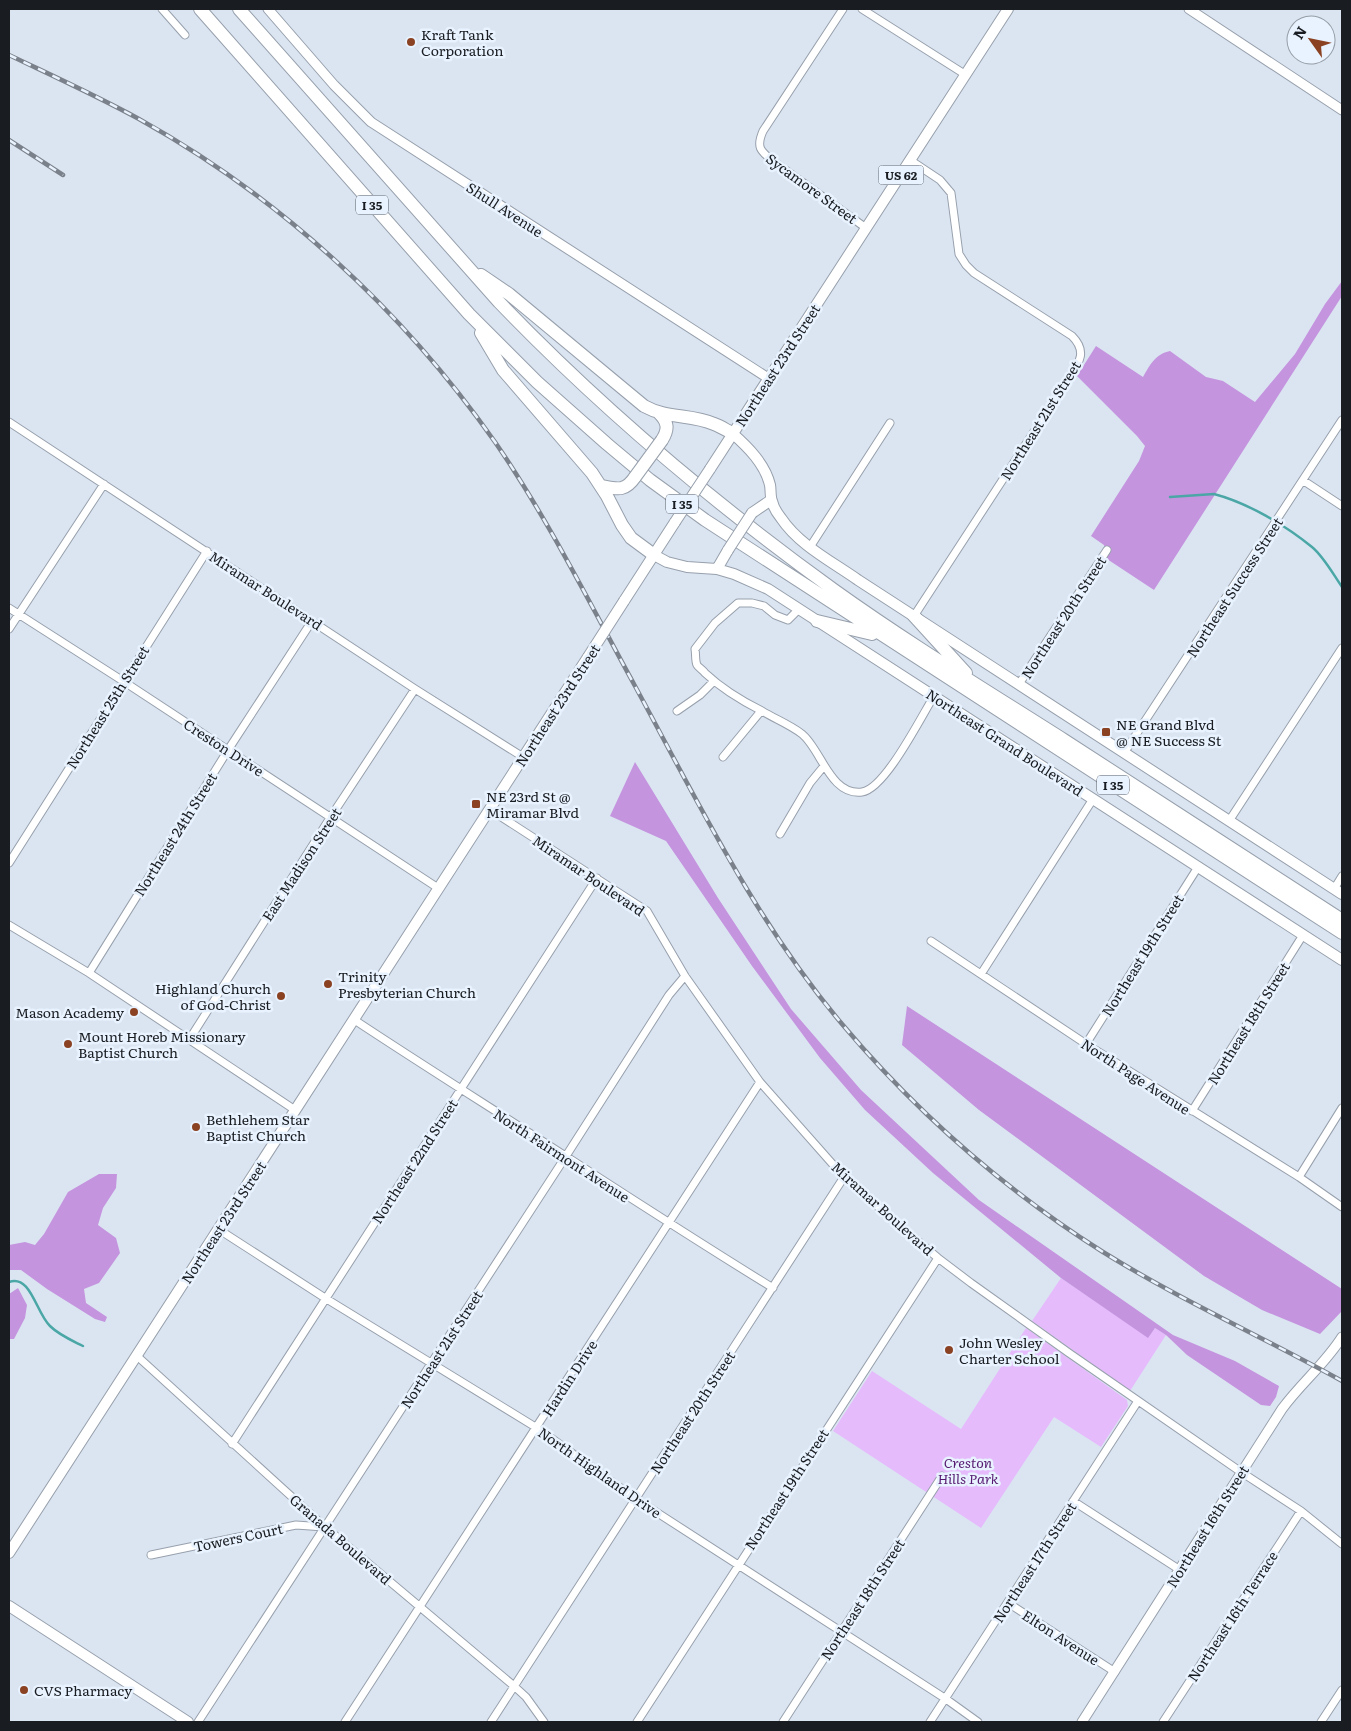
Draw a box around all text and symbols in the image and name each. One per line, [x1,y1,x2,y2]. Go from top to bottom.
north arrow [1286,15,1336,65]
text: N [1288,22,1311,43]
place label: Kraft Tank Corporation [421,24,504,60]
marker: Kraft Tank Corporation [405,36,417,48]
street label: Sycamore Street [762,148,862,228]
road number: US 62 [878,166,924,184]
street label: Shull Avenue [463,177,547,241]
road number: I 35 [356,196,388,214]
street label: Northeast 23rd Street [730,300,824,430]
street label: Northeast 21st Street [995,356,1085,484]
road number: I 35 [666,494,698,514]
street label: Northeast Success Street [1181,513,1287,661]
street label: Miramar Boulevard [205,546,327,634]
street label: Northeast 20th Street [1016,551,1110,682]
street label: Northeast 23rd Street [510,640,604,770]
street label: Northeast 25th Street [61,641,153,772]
street label: Northeast Grand Boulevard [923,684,1088,801]
street label: Creston Drive [180,714,268,780]
place label: NE Grand Blvd @ NE Success St [1116,714,1222,750]
marker: NE Grand Blvd @ NE Success St [1100,726,1112,738]
street label: Northeast 24th Street [129,768,221,900]
road number: I 35 [1097,776,1129,794]
place label: NE 23rd St @ Miramar Blvd [486,786,579,822]
marker: NE 23rd St @ Miramar Blvd [470,798,482,810]
street label: East Madison Street [257,803,346,925]
street label: Miramar Boulevard [529,830,649,920]
street label: Northeast 19th Street [1096,890,1188,1020]
street label: Northeast 18th Street [1202,958,1294,1088]
place label: Trinity Presbyterian Church [338,966,476,1002]
place label: Highland Church of God-Christ [155,978,271,1014]
marker: Trinity Presbyterian Church [322,978,334,990]
marker: Highland Church of God-Christ [275,990,287,1002]
place label: Mason Academy [15,1002,125,1022]
marker: Mason Academy [128,1006,140,1018]
place label: Mount Horeb Missionary Baptist Church [78,1026,247,1062]
street label: North Page Avenue [1078,1033,1194,1119]
marker: Mount Horeb Missionary Baptist Church [62,1038,74,1050]
street label: Northeast 22nd Street [366,1095,462,1227]
street label: North Fairmont Avenue [490,1104,634,1206]
place label: Bethlehem Star Baptist Church [206,1109,310,1145]
marker: Bethlehem Star Baptist Church [190,1121,202,1133]
street label: Northeast 23rd Street [176,1157,270,1287]
street label: Miramar Boulevard [827,1157,939,1260]
street label: Northeast 21st Street [395,1286,487,1412]
place label: John Wesley Charter School [959,1332,1060,1368]
street label: Hardin Drive [537,1336,601,1420]
marker: John Wesley Charter School [943,1344,955,1356]
street label: Northeast 20th Street [645,1346,739,1477]
street label: North Highland Drive [534,1422,666,1522]
street label: Northeast 19th Street [739,1424,833,1553]
park label: Creston Hills Park [937,1452,999,1488]
street label: Northeast 16th Street [1161,1461,1253,1591]
street label: Granada Boulevard [286,1489,396,1589]
street label: Northeast 17th Street [987,1498,1081,1626]
street label: Towers Court [191,1518,285,1556]
street label: Northeast 18th Street [815,1534,909,1664]
street label: Northeast 16th Terrace [1182,1547,1282,1685]
street label: Elton Avenue [1019,1605,1103,1669]
place label: CVS Pharmacy [34,1680,133,1700]
marker: CVS Pharmacy [18,1684,30,1696]

